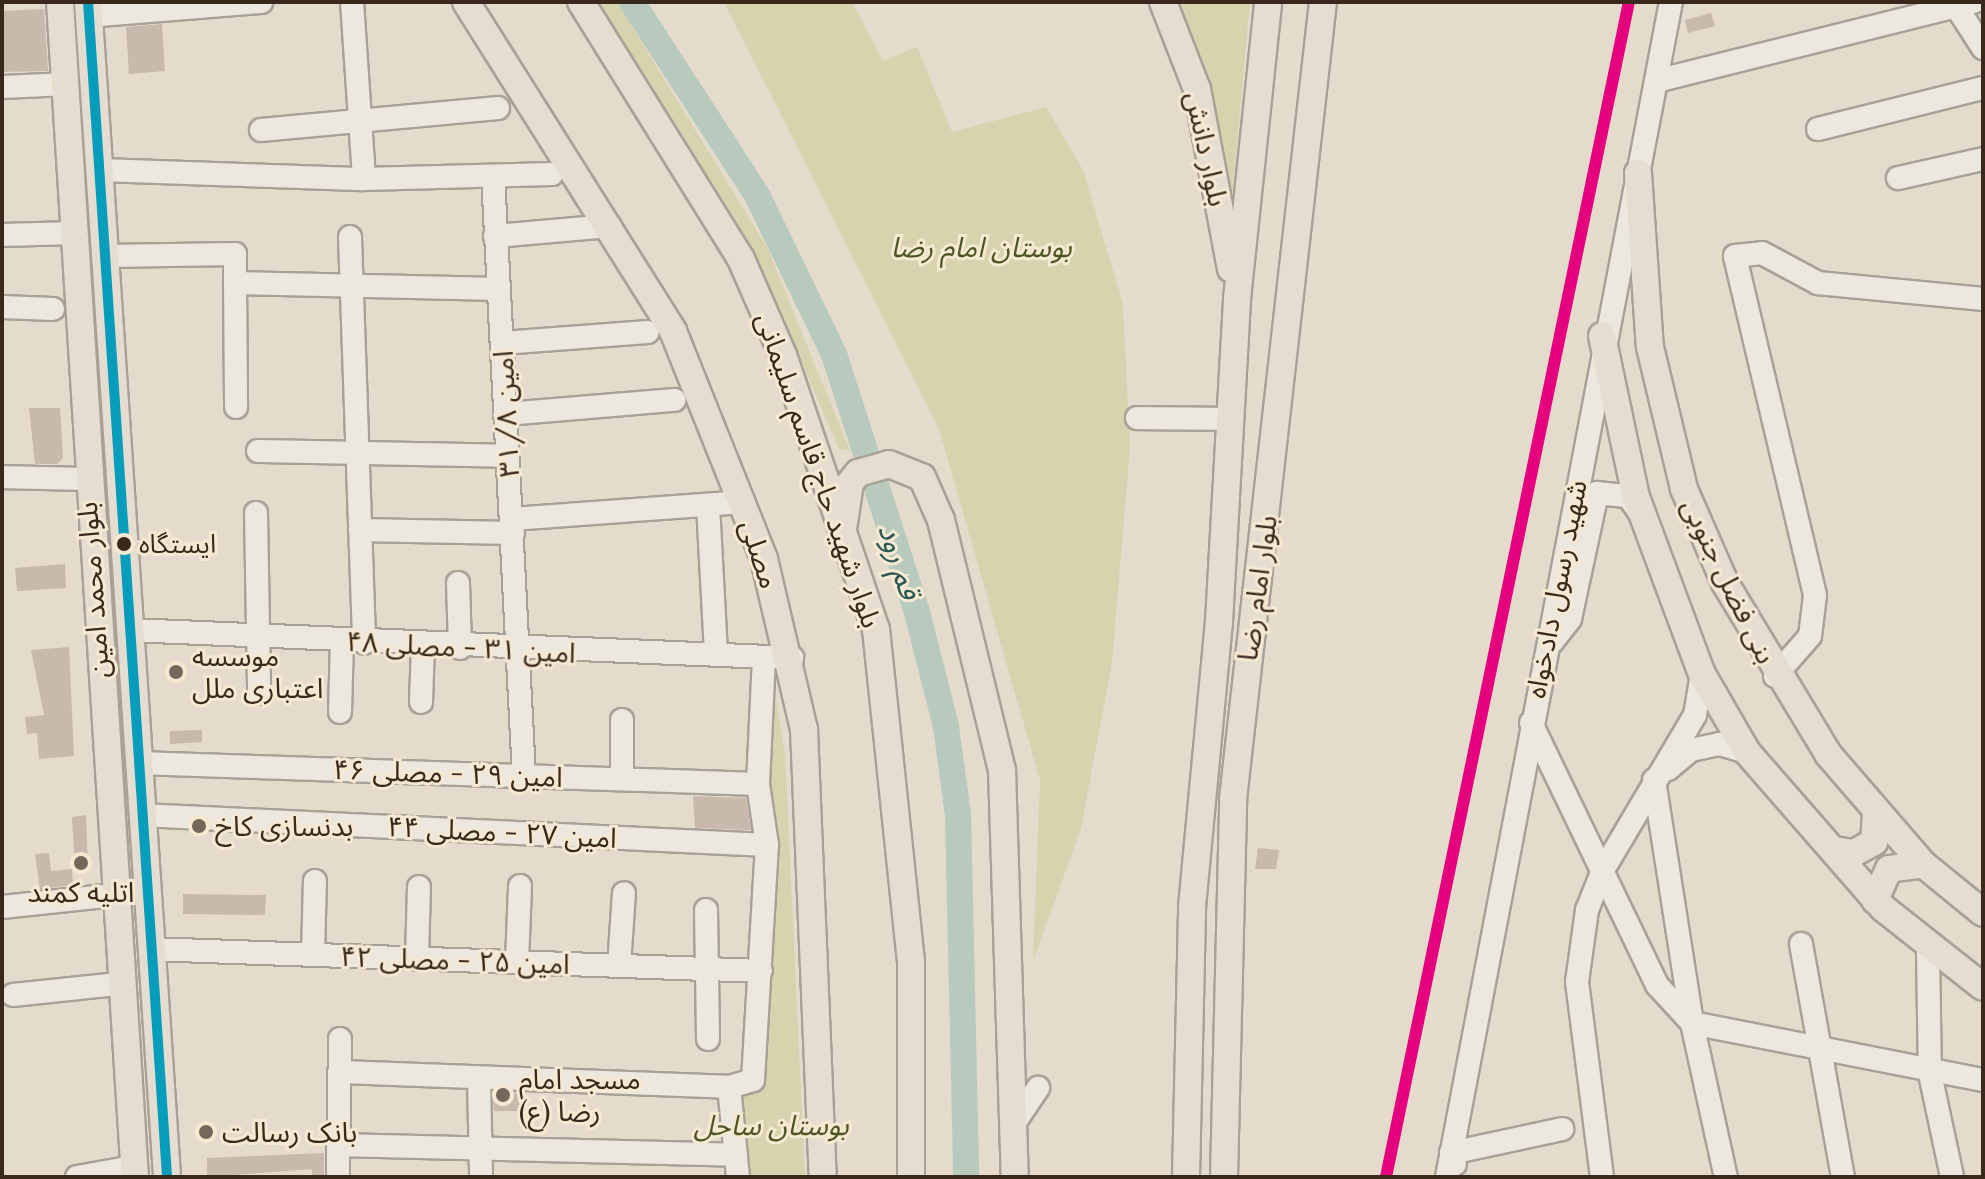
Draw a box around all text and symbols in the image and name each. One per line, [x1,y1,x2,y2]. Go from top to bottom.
street label: بلوار دانش [1178,89,1236,209]
park label: بوستان امام رضا [890,230,1072,264]
street label: بلوار شهید حاج قاسم سلیمانی [749,308,889,632]
street label: امین ۳۱/۸ [486,350,526,478]
street label: شهید رسول دادخواه [1518,477,1594,701]
street label: بنی فضل جنوبی [1675,493,1783,669]
street label: بلوار محمد امین [70,501,116,679]
street label: بلوار امام رضا [1230,513,1284,663]
street label: مصلی [733,515,787,593]
water label: قم رود [871,519,929,603]
place label: ایستگاه [139,528,216,560]
marker: ایستگاه [116,536,132,552]
street label: امین ۳۱ - مصلی ۴۸ [345,624,577,670]
place label: موسسه اعتباری ملل [192,639,323,705]
marker: موسسه اعتباری ملل [167,663,185,681]
street label: امین ۲۹ - مصلی ۴۶ [333,752,563,794]
place label: بدنسازی کاخ [215,809,353,843]
street label: امین ۲۷ - مصلی ۴۴ [386,809,618,855]
marker: بدنسازی کاخ [190,817,208,835]
marker: اتلیه کمند [72,854,90,872]
place label: اتلیه کمند [27,875,135,909]
street label: امین ۲۵ - مصلی ۴۲ [340,939,570,981]
place label: مسجد امام رضا (ع) [519,1062,641,1128]
marker: مسجد امام رضا (ع) [494,1086,512,1104]
park label: بوستان ساحل [694,1108,848,1142]
place label: بانک رسالت [222,1115,357,1149]
marker: بانک رسالت [197,1123,215,1141]

